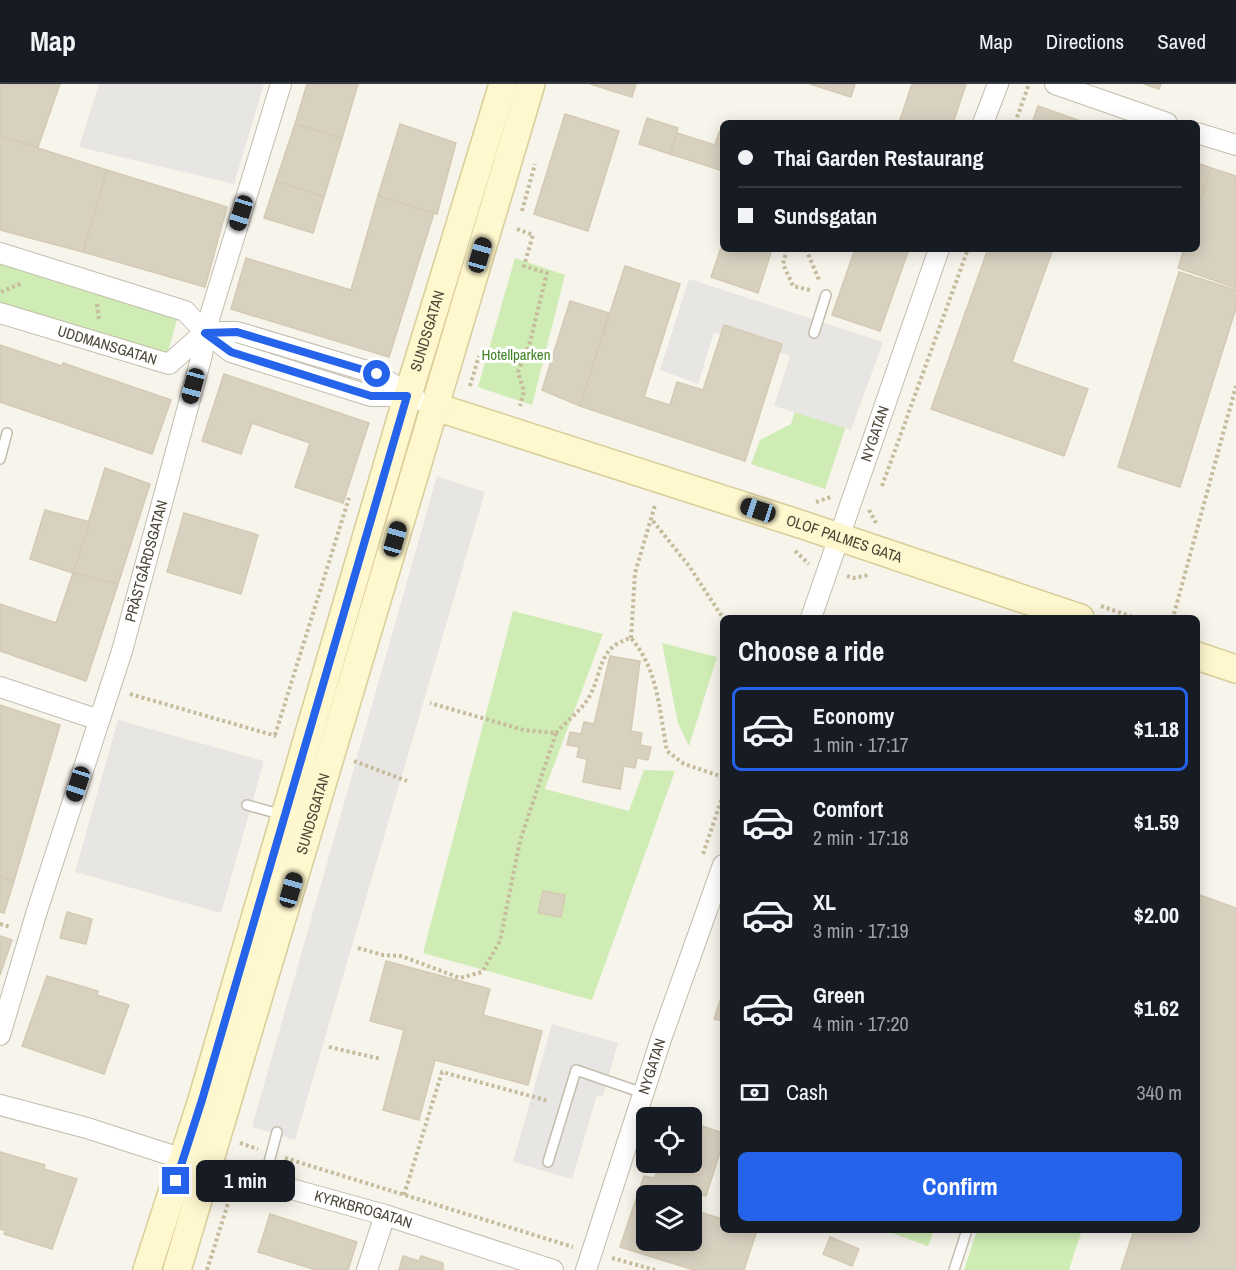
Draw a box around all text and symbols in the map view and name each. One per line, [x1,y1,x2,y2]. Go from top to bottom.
text: Map [30,22,76,60]
text: Map [979,27,1013,56]
text: Directions [1046,27,1124,56]
text: Saved [1157,27,1206,56]
text: Thai Garden Restaurang [774,143,984,173]
car [227,193,255,233]
text: Sundsgatan [774,201,877,231]
car [466,235,494,275]
street label: SUNDSGATAN [405,288,449,374]
street label: UDDMANSGATAN [55,320,160,370]
park label: Hotellparken [481,344,551,365]
route start [363,360,390,387]
car [180,366,206,406]
street label: NYGATAN [855,403,894,464]
car [738,496,778,524]
street label: PRÄSTGÅRDSGATAN [119,498,172,624]
street label: OLOF PALMES GATA [784,509,906,568]
car [381,519,409,559]
text: Choose a ride [738,633,884,669]
text: Economy [813,701,894,731]
icon: car [741,702,795,756]
text: $1.18 [1134,714,1179,744]
text: 1 min · 17:17 [813,731,909,758]
car [64,764,92,804]
street label: SUNDSGATAN [291,771,335,857]
text: Comfort [813,794,883,824]
icon: car [741,795,795,849]
text: $1.59 [1134,807,1179,837]
text: 2 min · 17:18 [813,824,909,851]
car [277,870,305,910]
text: XL [813,887,836,917]
icon: car [741,888,795,942]
text: $2.00 [1134,900,1179,930]
text: 3 min · 17:19 [813,917,909,944]
text: Green [813,980,865,1010]
icon: car [741,981,795,1035]
text: $1.62 [1134,993,1179,1023]
text: 4 min · 17:20 [813,1010,909,1037]
street label: NYGATAN [633,1036,671,1097]
icon: cash [738,1076,771,1109]
text: Cash [786,1077,828,1107]
text: 340 m [1136,1079,1182,1106]
map controls [636,1107,702,1251]
button: locate [636,1107,702,1173]
button: Confirm [738,1152,1182,1221]
callout: 1 min [197,1160,296,1202]
route end [162,1167,189,1194]
text: 1 min [224,1167,267,1194]
street label: KYRKBROGATAN [312,1185,415,1233]
button: layers [636,1185,702,1251]

